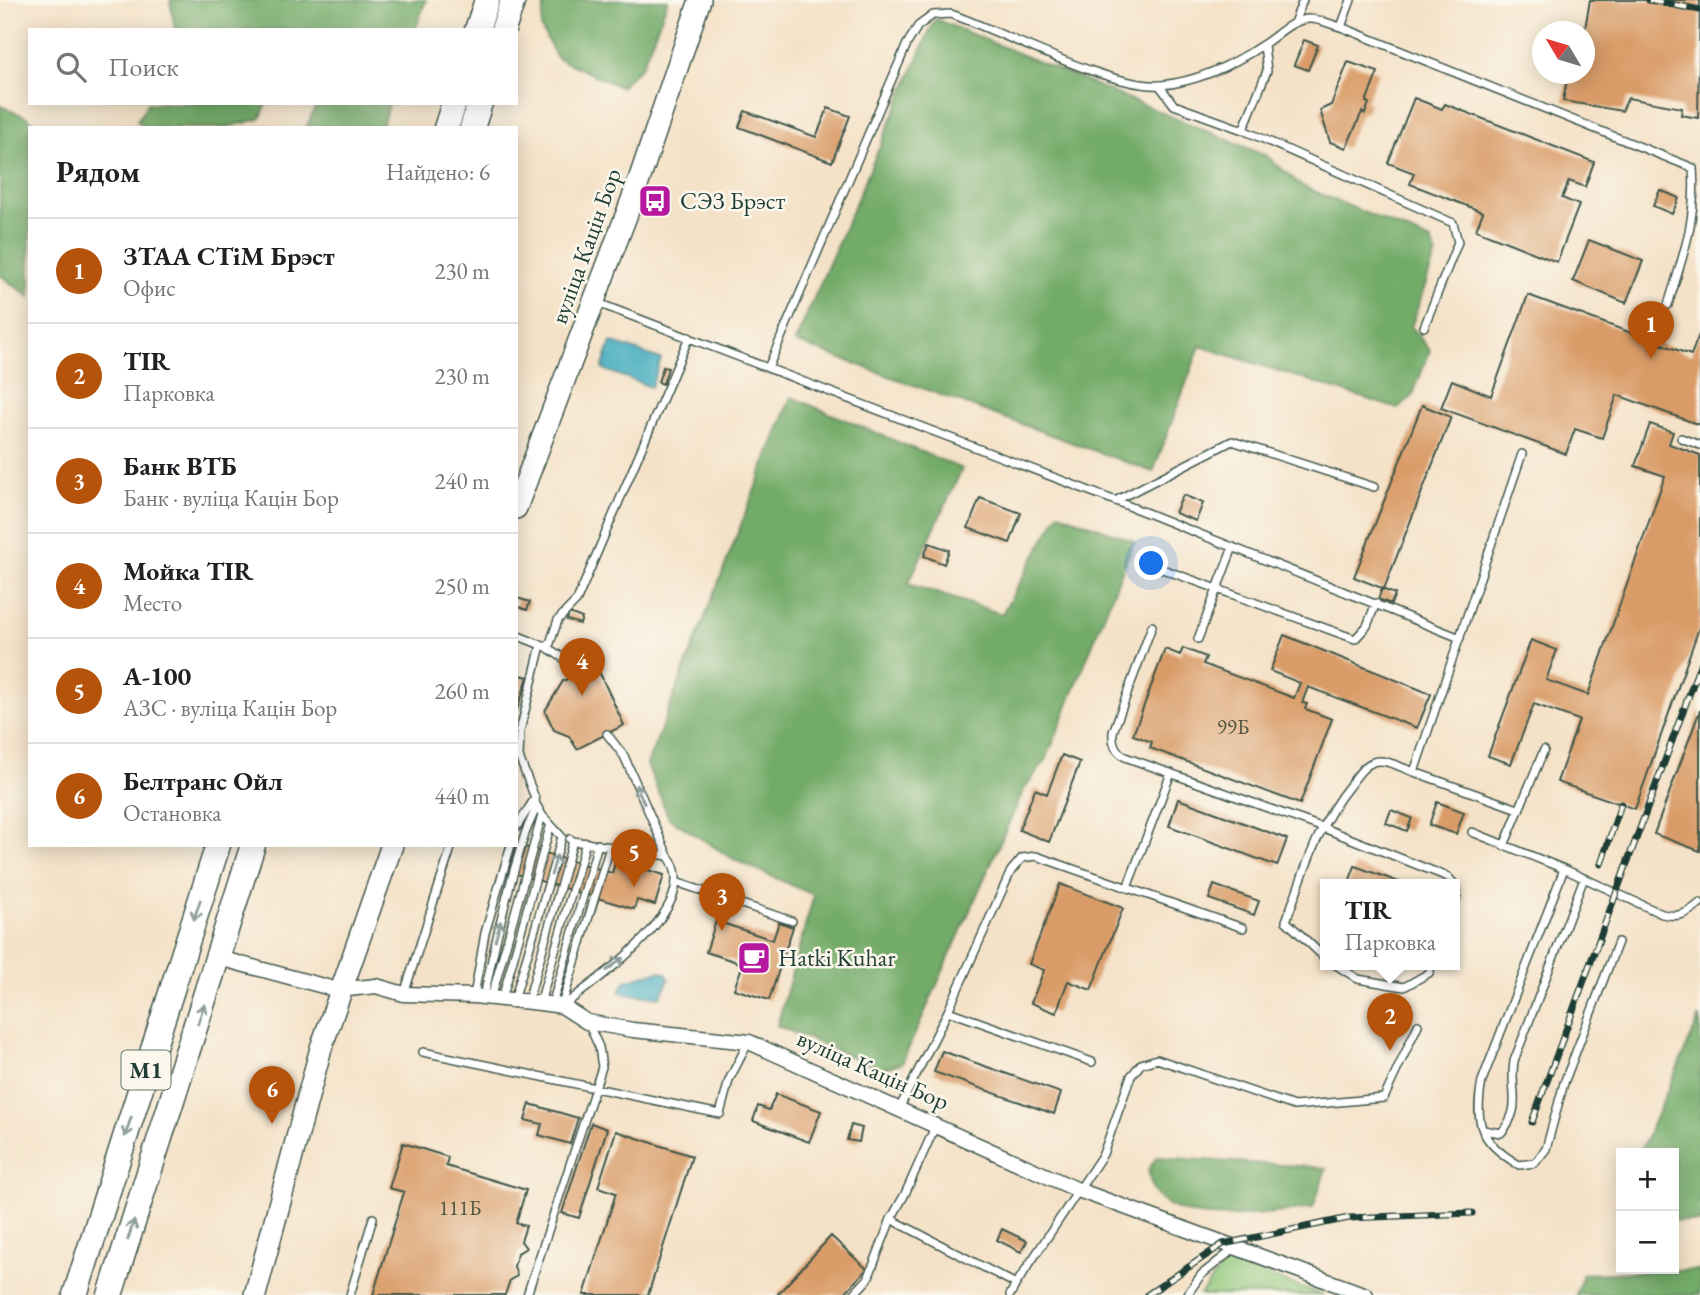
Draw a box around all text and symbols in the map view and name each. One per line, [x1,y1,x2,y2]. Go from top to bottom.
north arrow [1532,21,1595,84]
search box [28,28,518,105]
icon: search [52,48,90,86]
text: Поиск [108,50,179,84]
text: Рядом [56,152,140,191]
text: Найдено: 6 [386,157,490,187]
street label: вуліца Кацін Бор [543,164,628,328]
bus stop icon: СЭЗ Брэст [636,182,674,220]
place label: СЭЗ Брэст [680,185,785,216]
text: ЗТАА СТіМ Брэст [123,239,335,273]
text: 1 [73,256,85,286]
text: 230 m [434,256,490,286]
text: Офис [123,273,176,303]
pin: 1 [1628,301,1674,359]
text: TIR [123,344,170,378]
text: 2 [73,361,85,391]
text: 230 m [434,361,490,391]
text: Парковка [123,378,215,408]
text: Банк ВТБ [123,449,237,483]
text: 3 [73,466,85,496]
text: 240 m [434,466,490,496]
text: Банк · вуліца Кацін Бор [123,483,339,513]
your location [1134,546,1168,580]
text: Мойка TIR [123,554,254,588]
text: 4 [73,571,85,601]
text: 250 m [434,571,490,601]
text: Место [123,588,182,618]
pin: 4 [559,638,605,696]
text: А-100 [123,659,191,693]
text: 5 [73,676,85,706]
text: 260 m [434,676,490,706]
text: АЗС · вуліца Кацін Бор [123,693,337,723]
house number: 99Б [1217,713,1249,740]
text: Белтранс Ойл [123,764,283,798]
text: 6 [73,781,85,811]
text: 440 m [434,781,490,811]
one-way arrow [633,784,646,805]
text: Остановка [123,798,221,828]
pin: 5 [611,829,657,887]
one-way arrow [549,854,562,876]
pin: 3 [699,873,745,931]
popup [1320,879,1460,970]
text: TIR [1344,893,1391,927]
one-way arrow [190,899,202,921]
one-way arrow [492,920,505,943]
text: Парковка [1344,927,1436,957]
cafe icon: Hatki Kuhar [735,939,773,977]
place label: Hatki Kuhar [778,942,895,973]
one-way arrow [606,956,624,971]
pin: 2 [1367,993,1413,1051]
one-way arrow [196,1003,208,1025]
street label: вуліца Кацін Бор [792,1022,954,1117]
road number: М1 [122,1050,170,1090]
pin: 6 [249,1066,295,1124]
one-way arrow [121,1116,134,1138]
map controls [1616,1148,1679,1274]
button: + [1616,1148,1679,1211]
house number: 111Б [439,1194,481,1221]
button: − [1616,1211,1679,1274]
one-way arrow [125,1219,138,1241]

